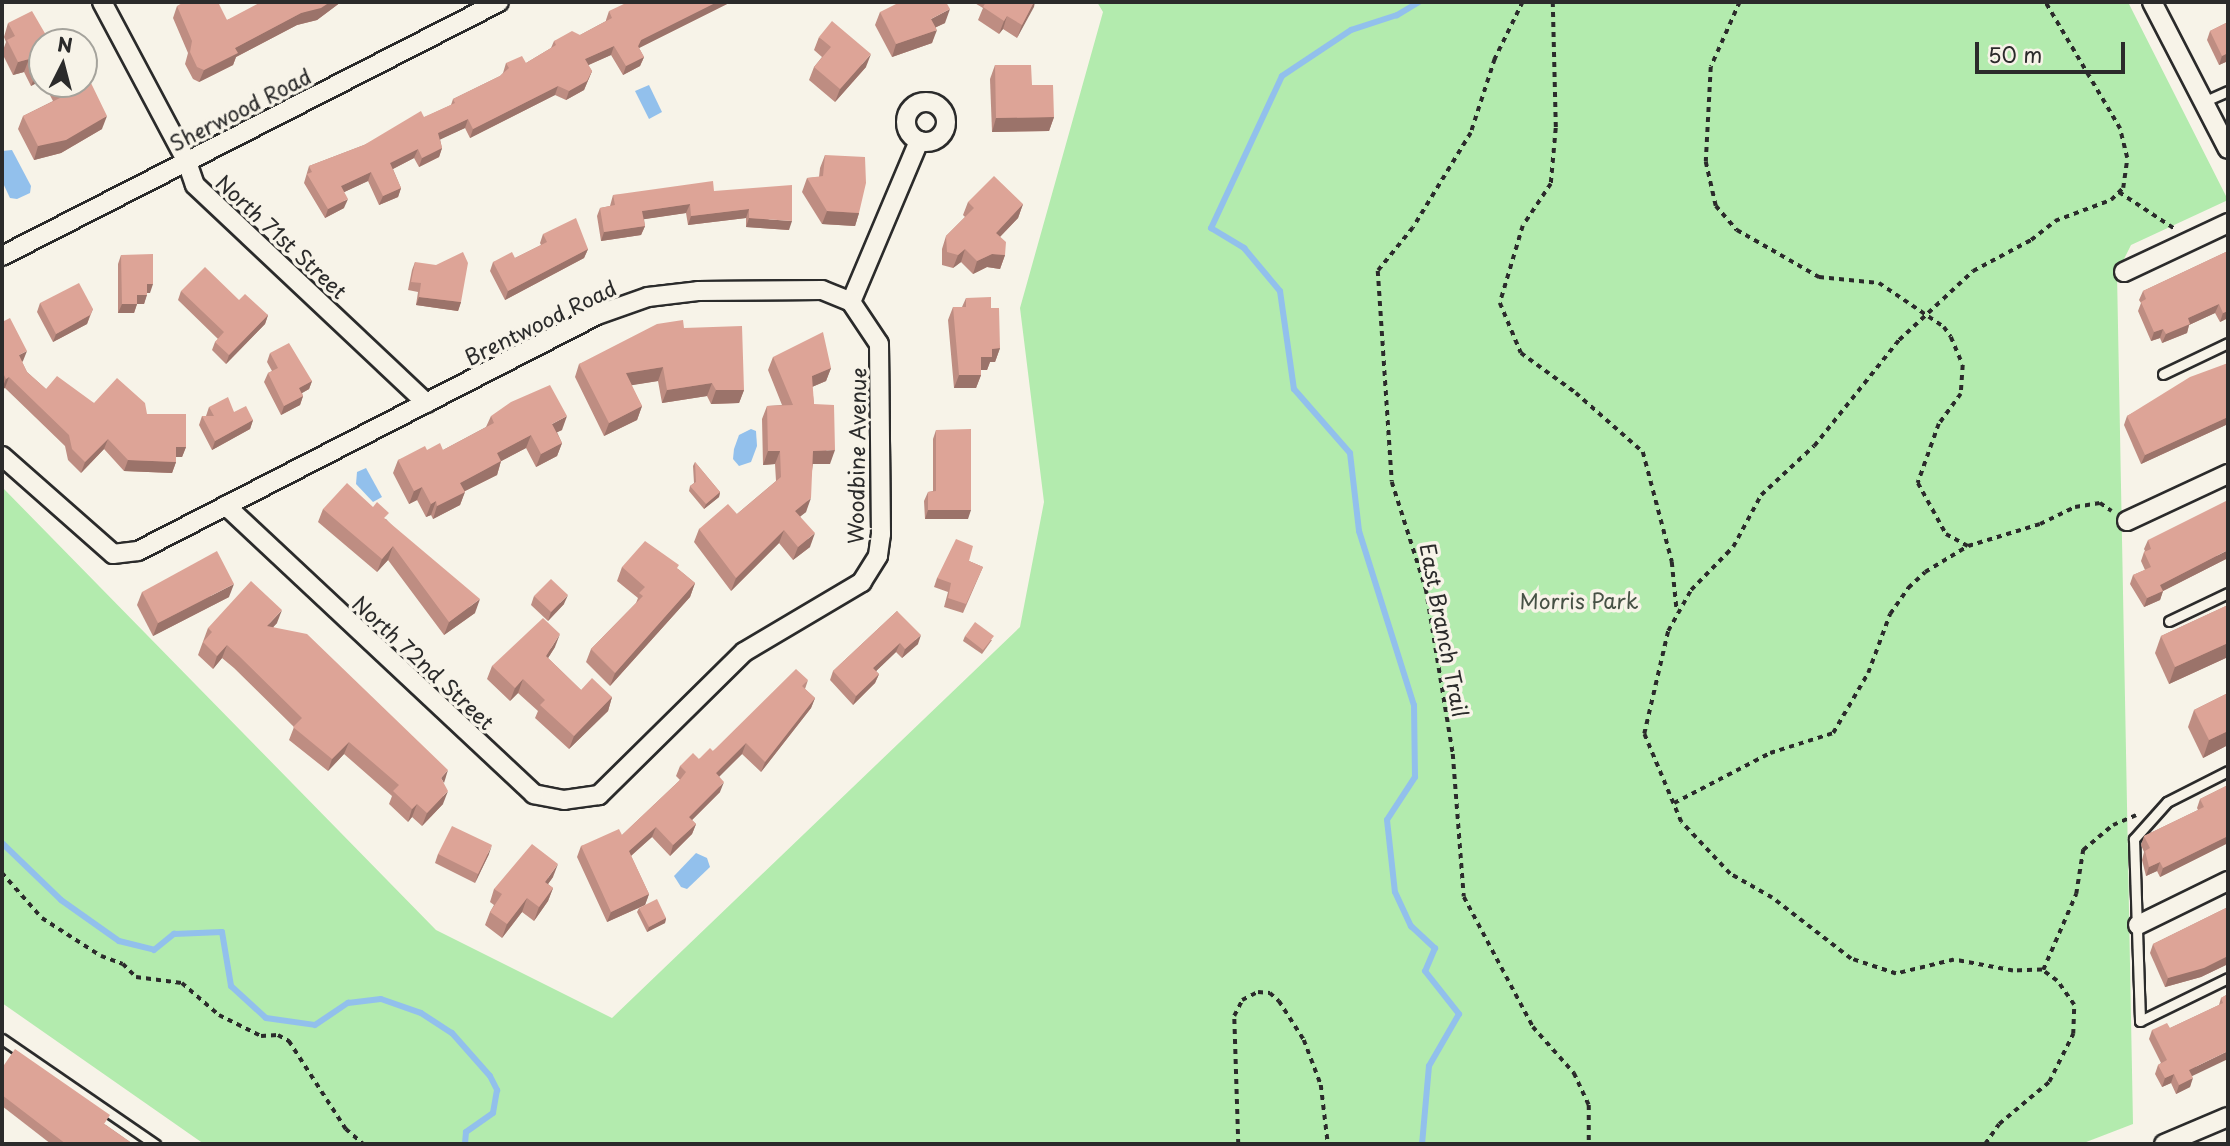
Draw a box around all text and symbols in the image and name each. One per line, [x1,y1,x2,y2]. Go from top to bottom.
north arrow [28,28,98,98]
scale bar [1978,28,2128,72]
text: N [56,29,74,59]
text: 50 m [1988,38,2042,70]
street label: Sherwood Road [165,62,315,156]
street label: North 71st Street [209,167,355,305]
street label: Brentwood Road [460,274,620,370]
street label: Woodbine Avenue [842,367,870,545]
street label: East Branch Trail [1416,541,1474,719]
park label: Morris Park [1520,587,1638,613]
street label: North 72nd Street [347,589,501,735]

